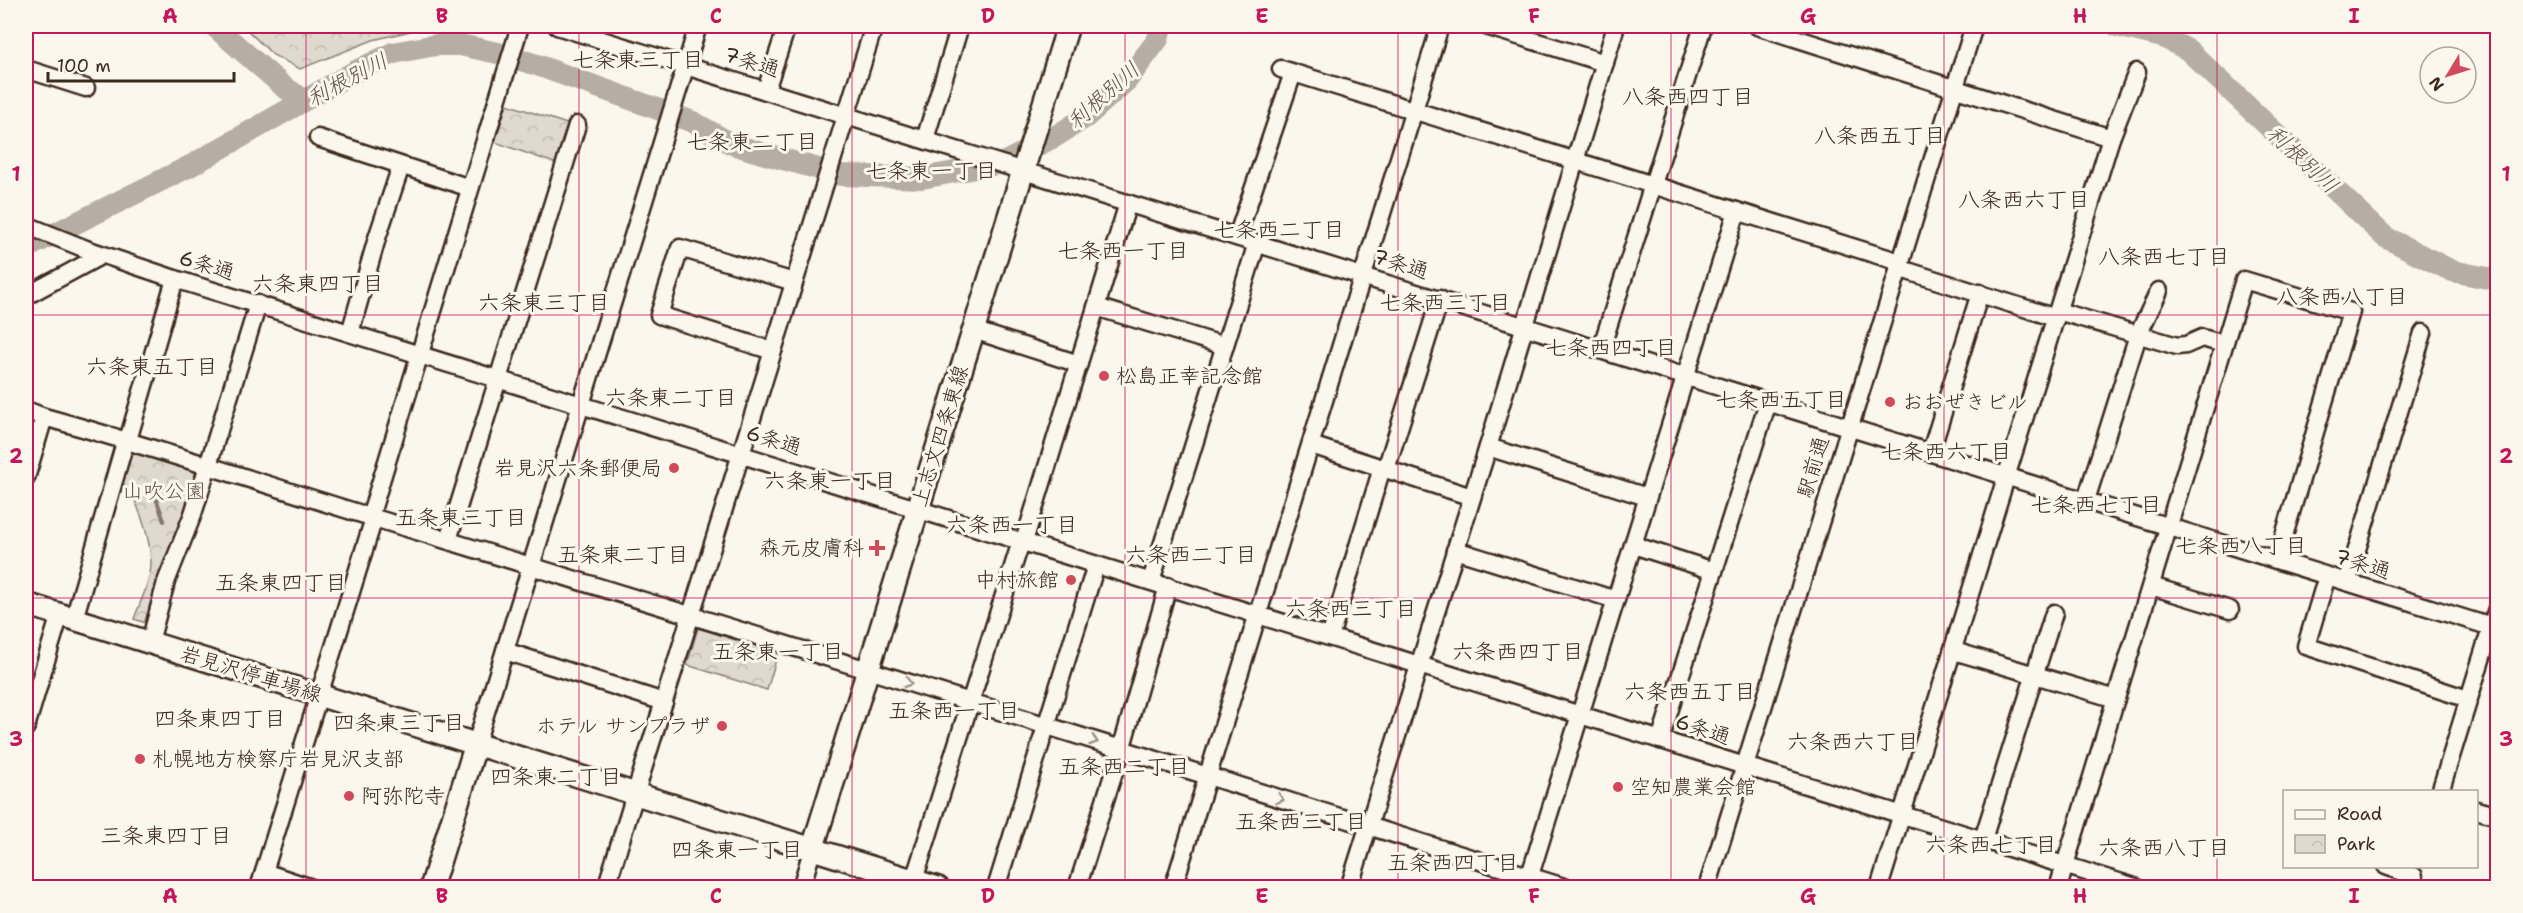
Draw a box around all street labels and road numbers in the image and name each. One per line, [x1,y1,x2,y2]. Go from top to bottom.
street label: 7条通 [721,40,783,84]
street label: 7条通 [1370,242,1432,286]
street label: 6条通 [176,243,238,287]
street label: 上志文四条東線 [905,362,975,510]
street label: 6条通 [743,418,805,462]
street label: 駅前通 [1790,433,1836,501]
street label: 7条通 [2332,542,2394,586]
street label: 岩見沢停車場線 [177,639,325,709]
street label: 6条通 [1672,707,1734,751]

